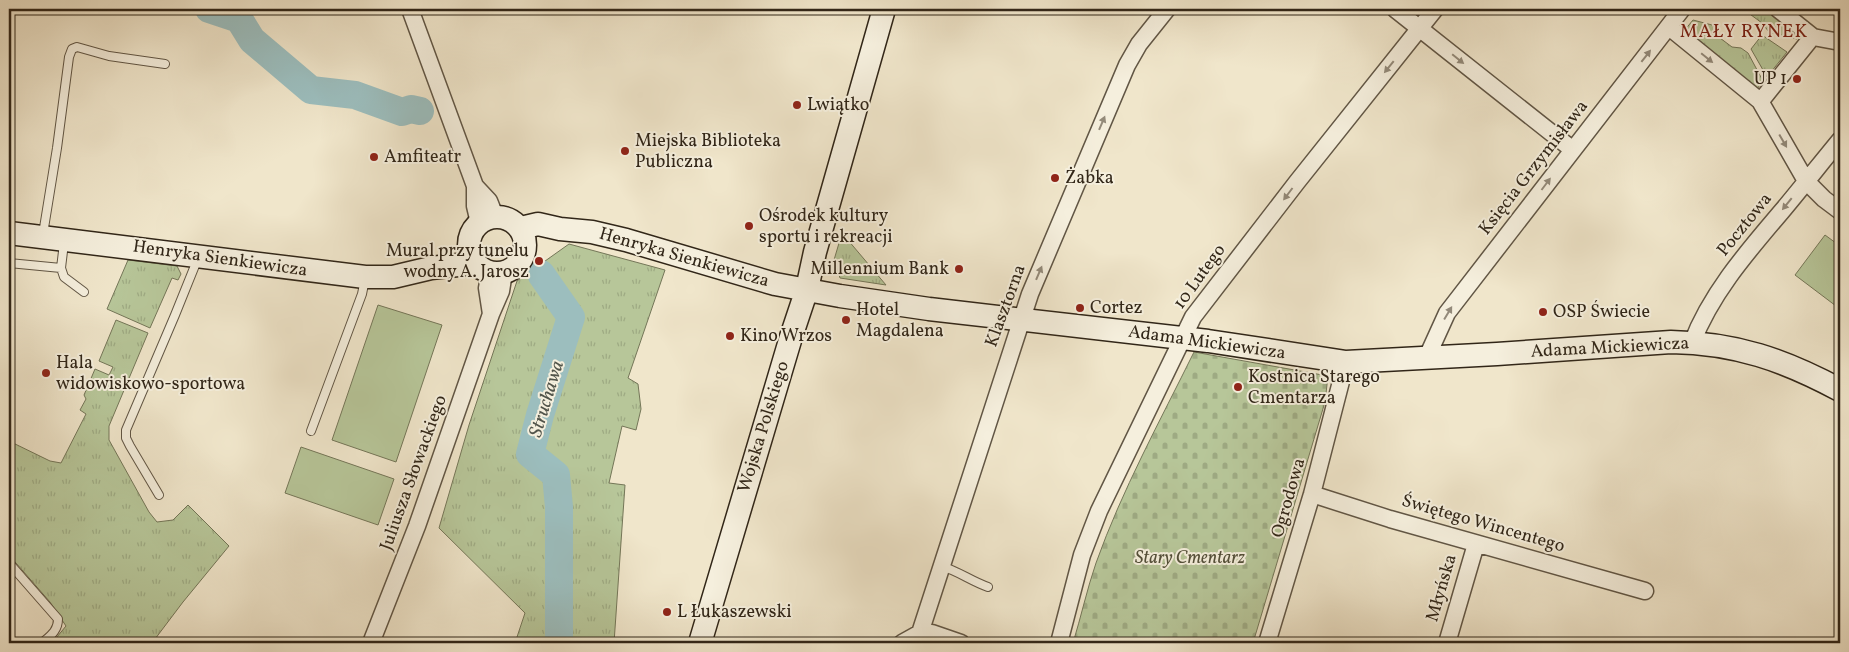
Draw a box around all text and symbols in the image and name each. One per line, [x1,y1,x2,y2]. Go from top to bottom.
district label: MAŁY RYNEK [1680,19,1808,45]
one-way arrow [1641,50,1652,63]
one-way arrow [1700,52,1713,63]
one-way arrow [1451,54,1464,65]
one-way arrow [1384,60,1395,73]
place label: UP 1 [1754,67,1787,92]
marker: UP 1 [1791,73,1803,85]
place label: Lwiątko [807,93,869,118]
street label: Księcia Grzymisława [1473,95,1595,241]
marker: Lwiątko [791,99,803,111]
one-way arrow [1099,116,1107,130]
place label: Miejska Biblioteka Publiczna [635,129,781,175]
one-way arrow [1779,134,1788,147]
place label: Amfiteatr [384,145,462,170]
marker: Miejska Biblioteka Publiczna [619,145,631,157]
marker: Amfiteatr [368,151,380,163]
place label: Żabka [1065,166,1114,191]
marker: Żabka [1049,172,1061,184]
one-way arrow [1541,177,1551,191]
one-way arrow [1283,187,1293,201]
street label: Pocztowa [1712,188,1778,262]
one-way arrow [1781,198,1793,210]
place label: Ośrodek kultury sportu i rekreacji [759,204,893,250]
marker: Ośrodek kultury sportu i rekreacji [743,220,755,232]
street label: Henryka Sienkiewicza [596,222,772,294]
street label: Henryka Sienkiewicza [131,234,309,284]
place label: Mural przy tunelu wodny A. Jarosz [386,239,529,285]
street label: 10 Lutego [1168,239,1232,315]
marker: Mural przy tunelu wodny A. Jarosz [533,255,545,267]
place label: Millennium Bank [810,257,949,282]
street label: Klasztorna [980,261,1033,351]
marker: Millennium Bank [953,263,965,275]
one-way arrow [1035,266,1043,280]
place label: Cortez [1090,296,1143,321]
place label: Hotel Magdalena [856,298,944,344]
place label: OSP Świecie [1553,300,1650,325]
marker: Cortez [1074,302,1086,314]
marker: OSP Świecie [1537,306,1549,318]
one-way arrow [1444,307,1453,320]
marker: Hotel Magdalena [840,314,852,326]
street label: Adama Mickiewicza [1127,320,1287,366]
place label: Kino Wrzos [740,324,832,349]
marker: Kino Wrzos [724,330,736,342]
street label: Adama Mickiewicza [1530,331,1690,365]
place label: Hala widowiskowo-sportowa [56,351,245,397]
water label: Struchawa [523,358,571,440]
street label: Wojska Polskiego [732,358,796,496]
place label: Kostnica Starego Cmentarza [1248,365,1380,411]
marker: Hala widowiskowo-sportowa [40,367,52,379]
marker: Kostnica Starego Cmentarza [1232,381,1244,393]
street label: Juliusza Słowackiego [374,392,454,554]
street label: Ogrodowa [1266,455,1312,541]
street label: Świętego Wincentego [1398,489,1568,559]
park label: Stary Cmentarz [1135,546,1245,571]
street label: Młyńska [1420,551,1464,625]
place label: L Łukaszewski [677,600,792,625]
marker: L Łukaszewski [661,606,673,618]

